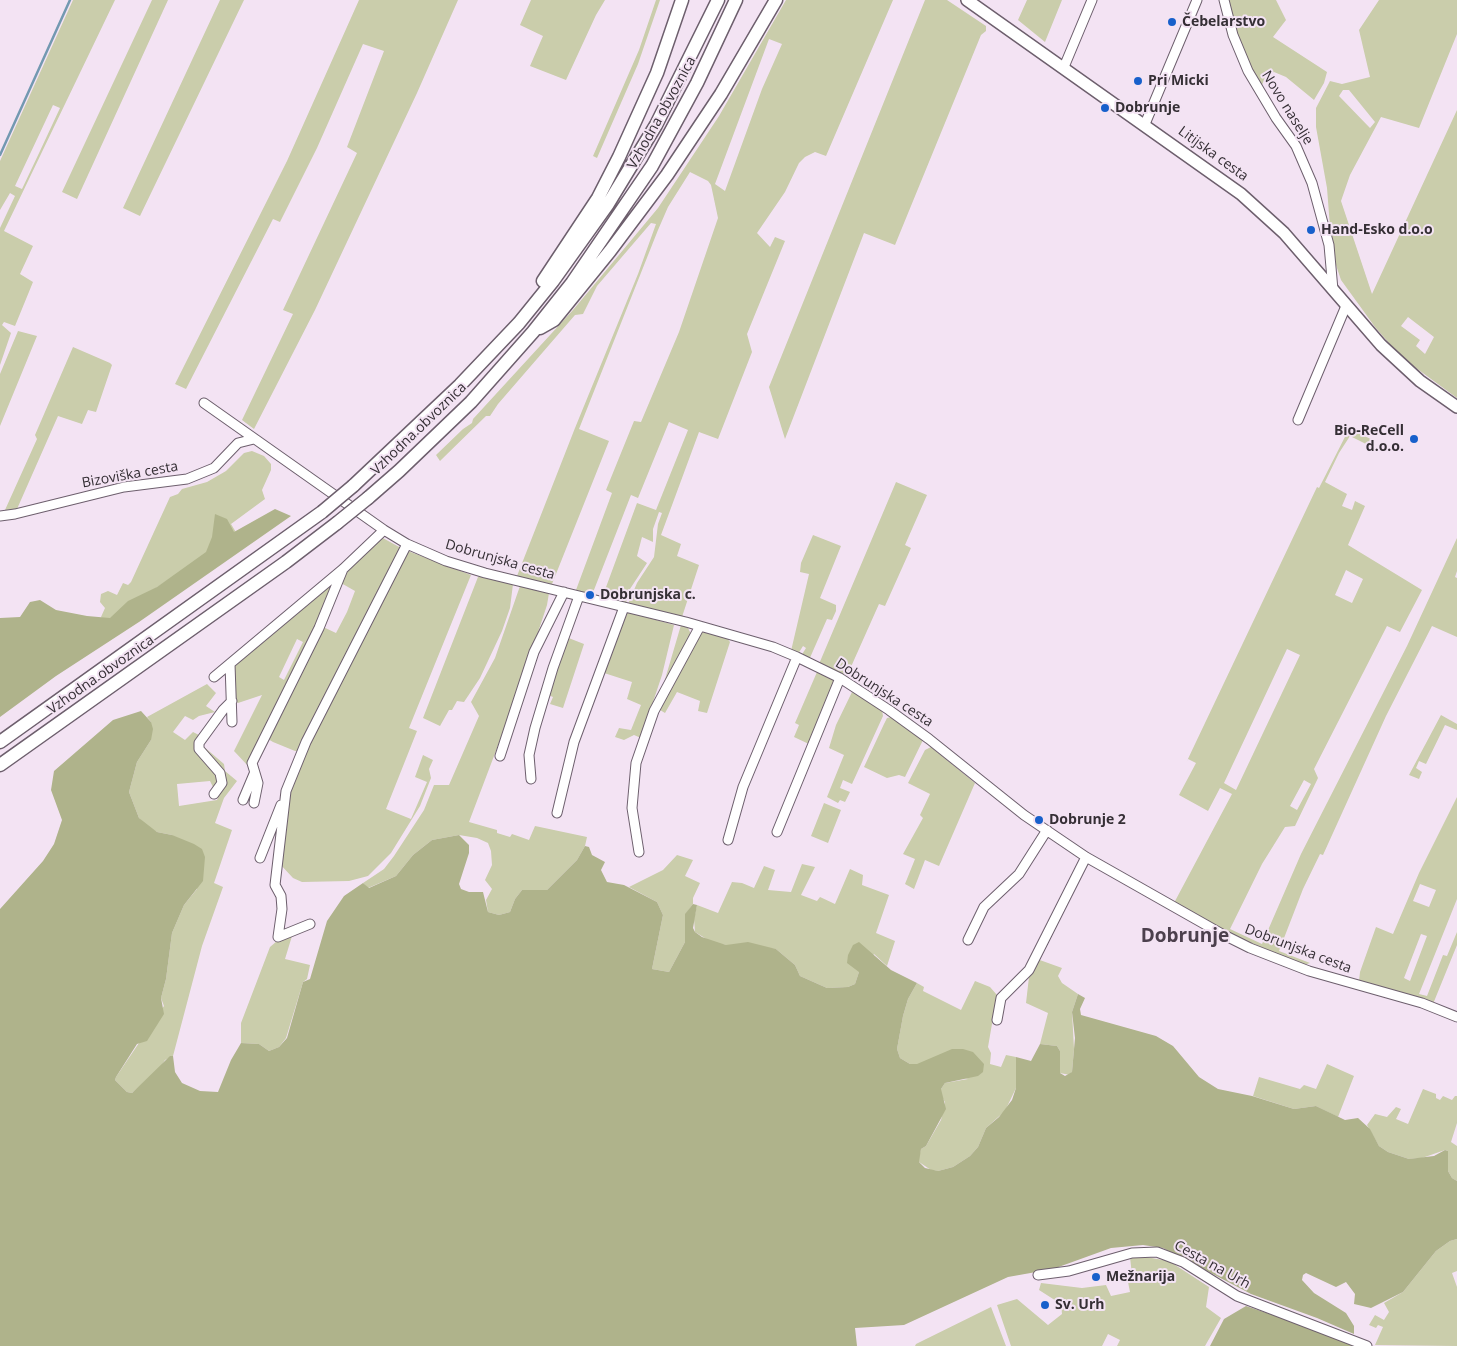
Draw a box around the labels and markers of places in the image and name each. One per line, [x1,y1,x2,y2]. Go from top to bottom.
place label: Čebelarstvo [1182,14,1265,30]
marker: Čebelarstvo [1166,16,1178,28]
place label: Pri Micki [1148,73,1209,89]
marker: Pri Micki [1132,75,1144,87]
place label: Dobrunje [1115,100,1180,116]
marker: Dobrunje [1099,102,1111,114]
place label: Hand-Esko d.o.o [1321,222,1433,238]
marker: Hand-Esko d.o.o [1305,224,1317,236]
place label: Bio-ReCell d.o.o. [1334,423,1404,456]
marker: Bio-ReCell d.o.o. [1408,433,1420,445]
place label: Dobrunjska c. [600,587,696,603]
marker: Dobrunjska c. [584,589,596,601]
place label: Dobrunje 2 [1049,812,1126,828]
marker: Dobrunje 2 [1033,814,1045,826]
place label: Mežnarija [1106,1269,1175,1285]
marker: Mežnarija [1090,1271,1102,1283]
place label: Sv. Urh [1055,1297,1104,1313]
marker: Sv. Urh [1039,1299,1051,1311]

